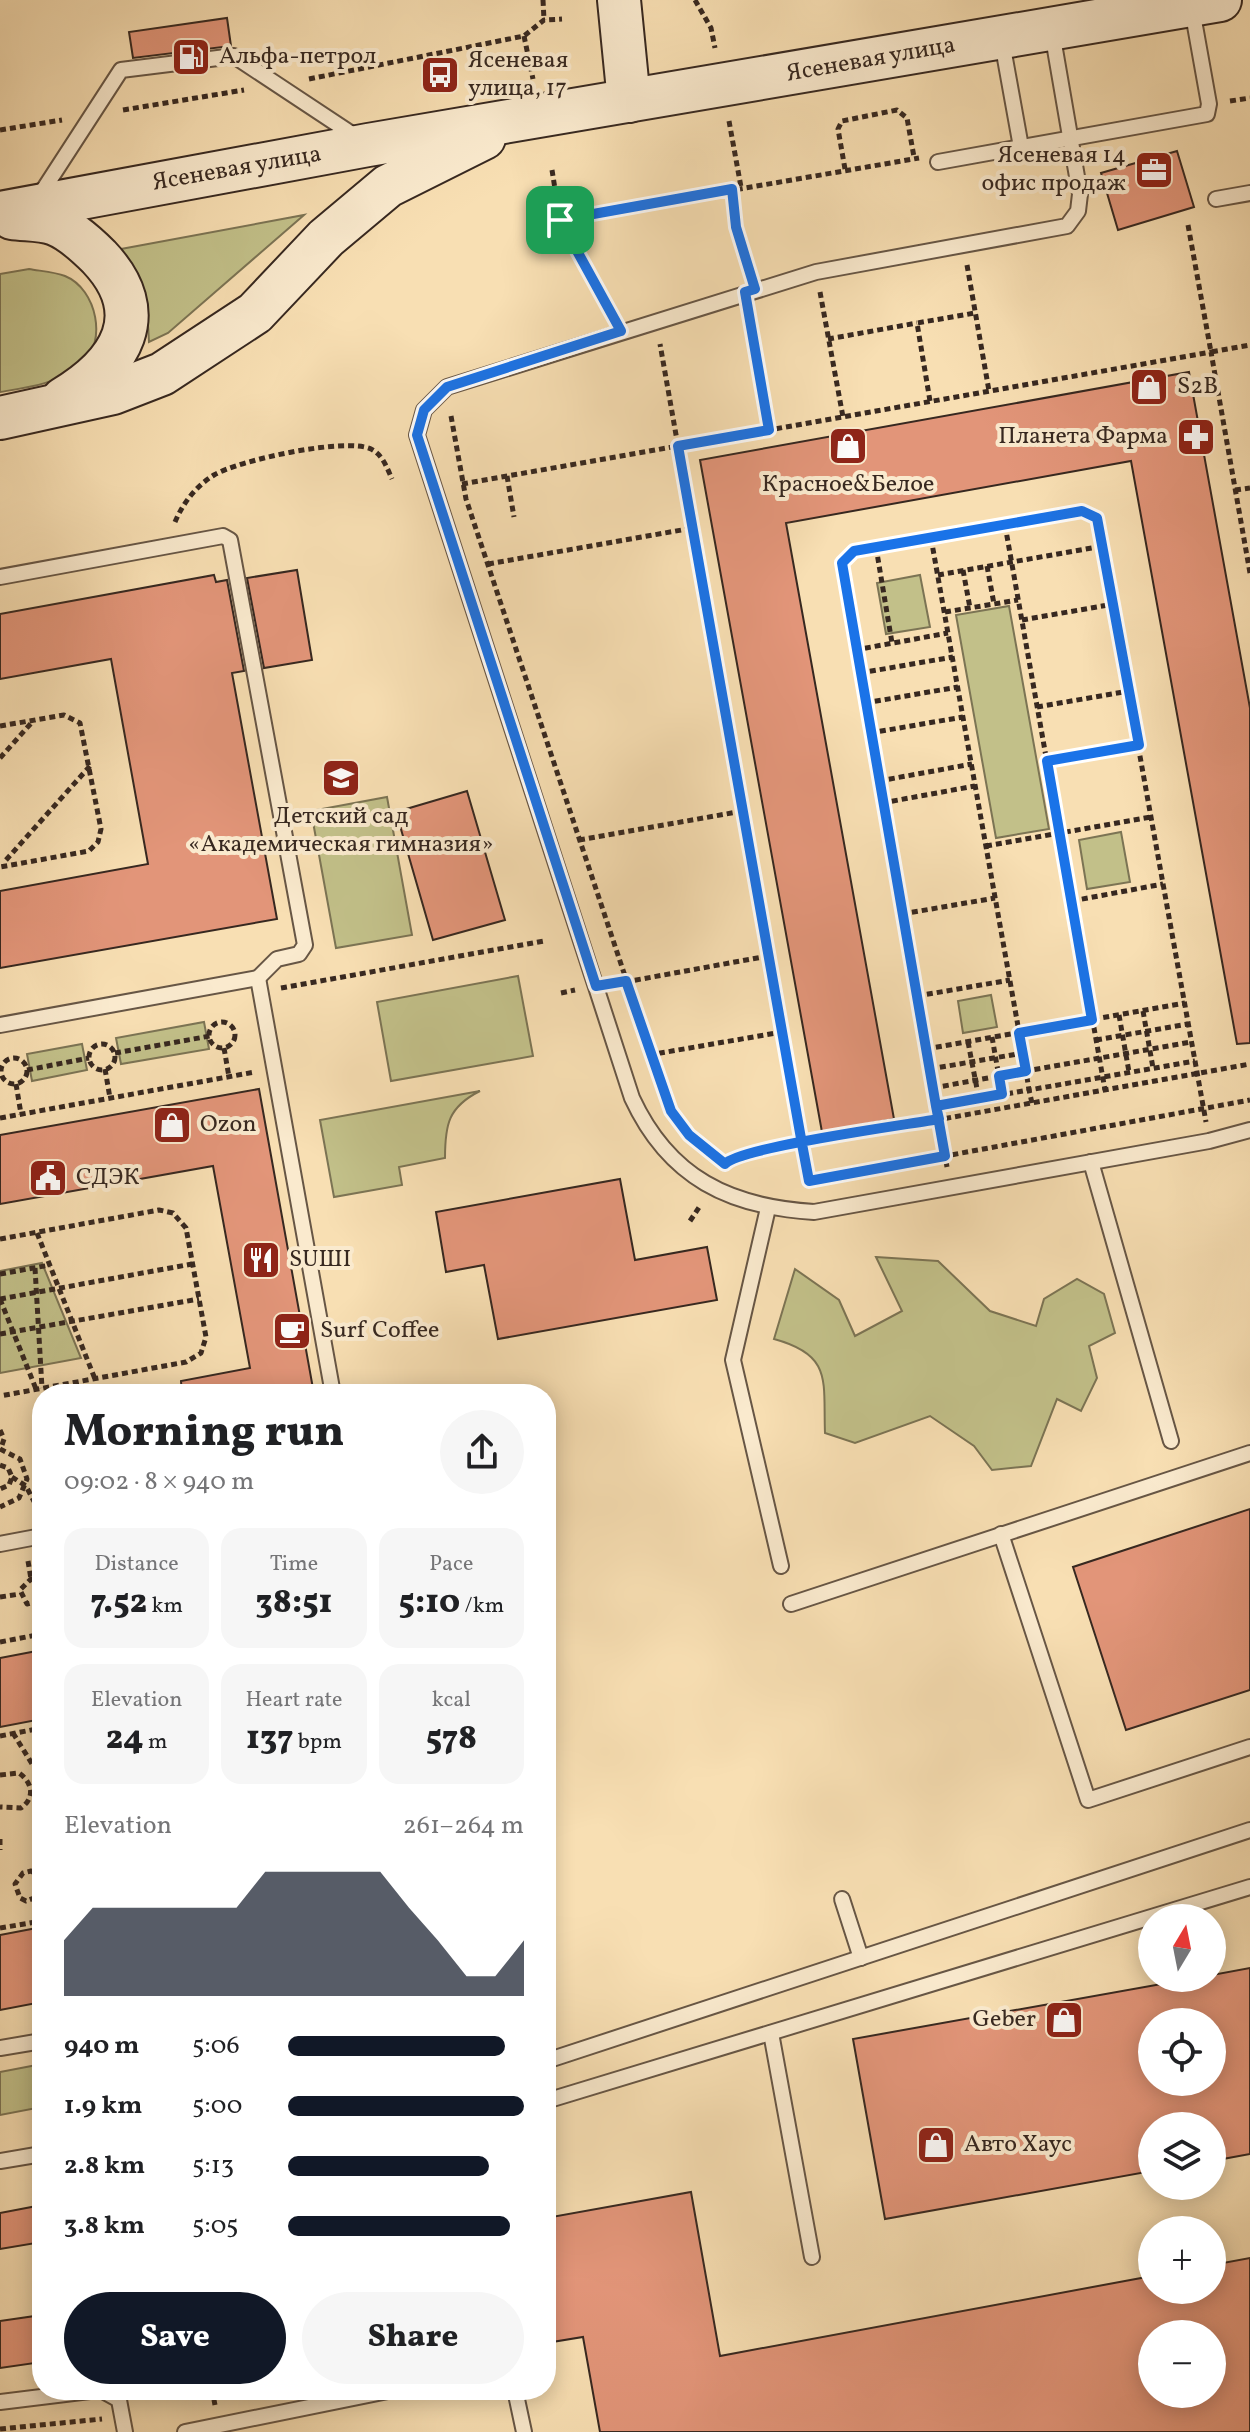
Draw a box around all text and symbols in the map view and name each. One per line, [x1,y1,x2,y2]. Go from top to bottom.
street label: Ясеневая улица [784,28,958,92]
fuel station icon: Альфа-петрол [170,36,212,78]
place label: Альфа-петрол [219,40,376,74]
place label: Ясеневая улица, 17 [468,44,568,106]
bus stop icon: Ясеневая улица, 17 [419,54,461,96]
street label: Ясеневая улица [150,137,324,201]
place label: Ясеневая 14 офис продаж [981,139,1126,201]
office icon: Ясеневая 14 офис продаж [1133,149,1175,191]
pin [526,186,594,254]
icon: arrive [538,198,582,242]
shop icon: S2B [1128,366,1170,408]
place label: S2B [1177,370,1218,404]
pharmacy icon: Планета Фарма [1175,416,1217,458]
place label: Планета Фарма [998,420,1168,454]
shop icon: Красное&Белое [827,425,869,467]
place label: Красное&Белое [762,468,934,502]
school or university icon: Детский сад «Академическая гимназия» [320,757,362,799]
place label: Детский сад «Академическая гимназия» [189,800,494,862]
shop icon: Ozon [151,1104,193,1146]
place label: Ozon [200,1108,257,1142]
public building icon: СДЭК [27,1157,69,1199]
place label: СДЭК [76,1161,140,1195]
restaurant icon: SUШI [240,1239,282,1281]
place label: SUШI [289,1243,351,1277]
cafe icon: Surf Coffee [271,1310,313,1352]
place label: Surf Coffee [320,1314,439,1348]
text: Morning run [64,1403,344,1464]
button: share [440,1410,524,1494]
text: 09:02 · 8 × 940 m [64,1464,254,1500]
text: Distance [95,1549,179,1580]
text: Time [270,1549,318,1580]
text: Pace [429,1549,473,1580]
text: 7.52 [90,1580,147,1627]
text: 38:51 [256,1580,332,1627]
text: 5:10 [399,1580,460,1627]
text: km [147,1591,183,1622]
text: /km [460,1591,504,1622]
text: Elevation [91,1685,182,1716]
text: Heart rate [245,1685,343,1716]
text: kcal [432,1685,471,1716]
text: 24 [106,1716,144,1763]
text: 137 [246,1716,293,1763]
text: 578 [426,1716,477,1763]
text: m [144,1727,167,1758]
text: bpm [293,1727,342,1758]
text: Elevation [64,1808,172,1844]
text: 261–264 m [403,1808,524,1844]
north arrow [1138,1904,1226,1992]
map controls [1138,1904,1226,2408]
shop icon: Geber [1043,1999,1085,2041]
place label: Geber [973,2003,1036,2037]
button: locate [1138,2008,1226,2096]
text: 940 m [64,2028,140,2064]
text: 5:06 [192,2028,240,2064]
text: 1.9 km [64,2088,142,2124]
text: 5:00 [192,2088,242,2124]
button: layers [1138,2112,1226,2200]
shop icon: Авто Хаус [915,2124,957,2166]
place label: Авто Хаус [964,2128,1072,2162]
text: 2.8 km [64,2148,145,2184]
text: 5:13 [192,2148,234,2184]
text: 3.8 km [64,2208,145,2244]
text: 5:05 [192,2208,239,2244]
button: + [1138,2216,1226,2304]
button: Save [64,2292,286,2384]
button: Share [302,2292,524,2384]
button: − [1138,2320,1226,2408]

